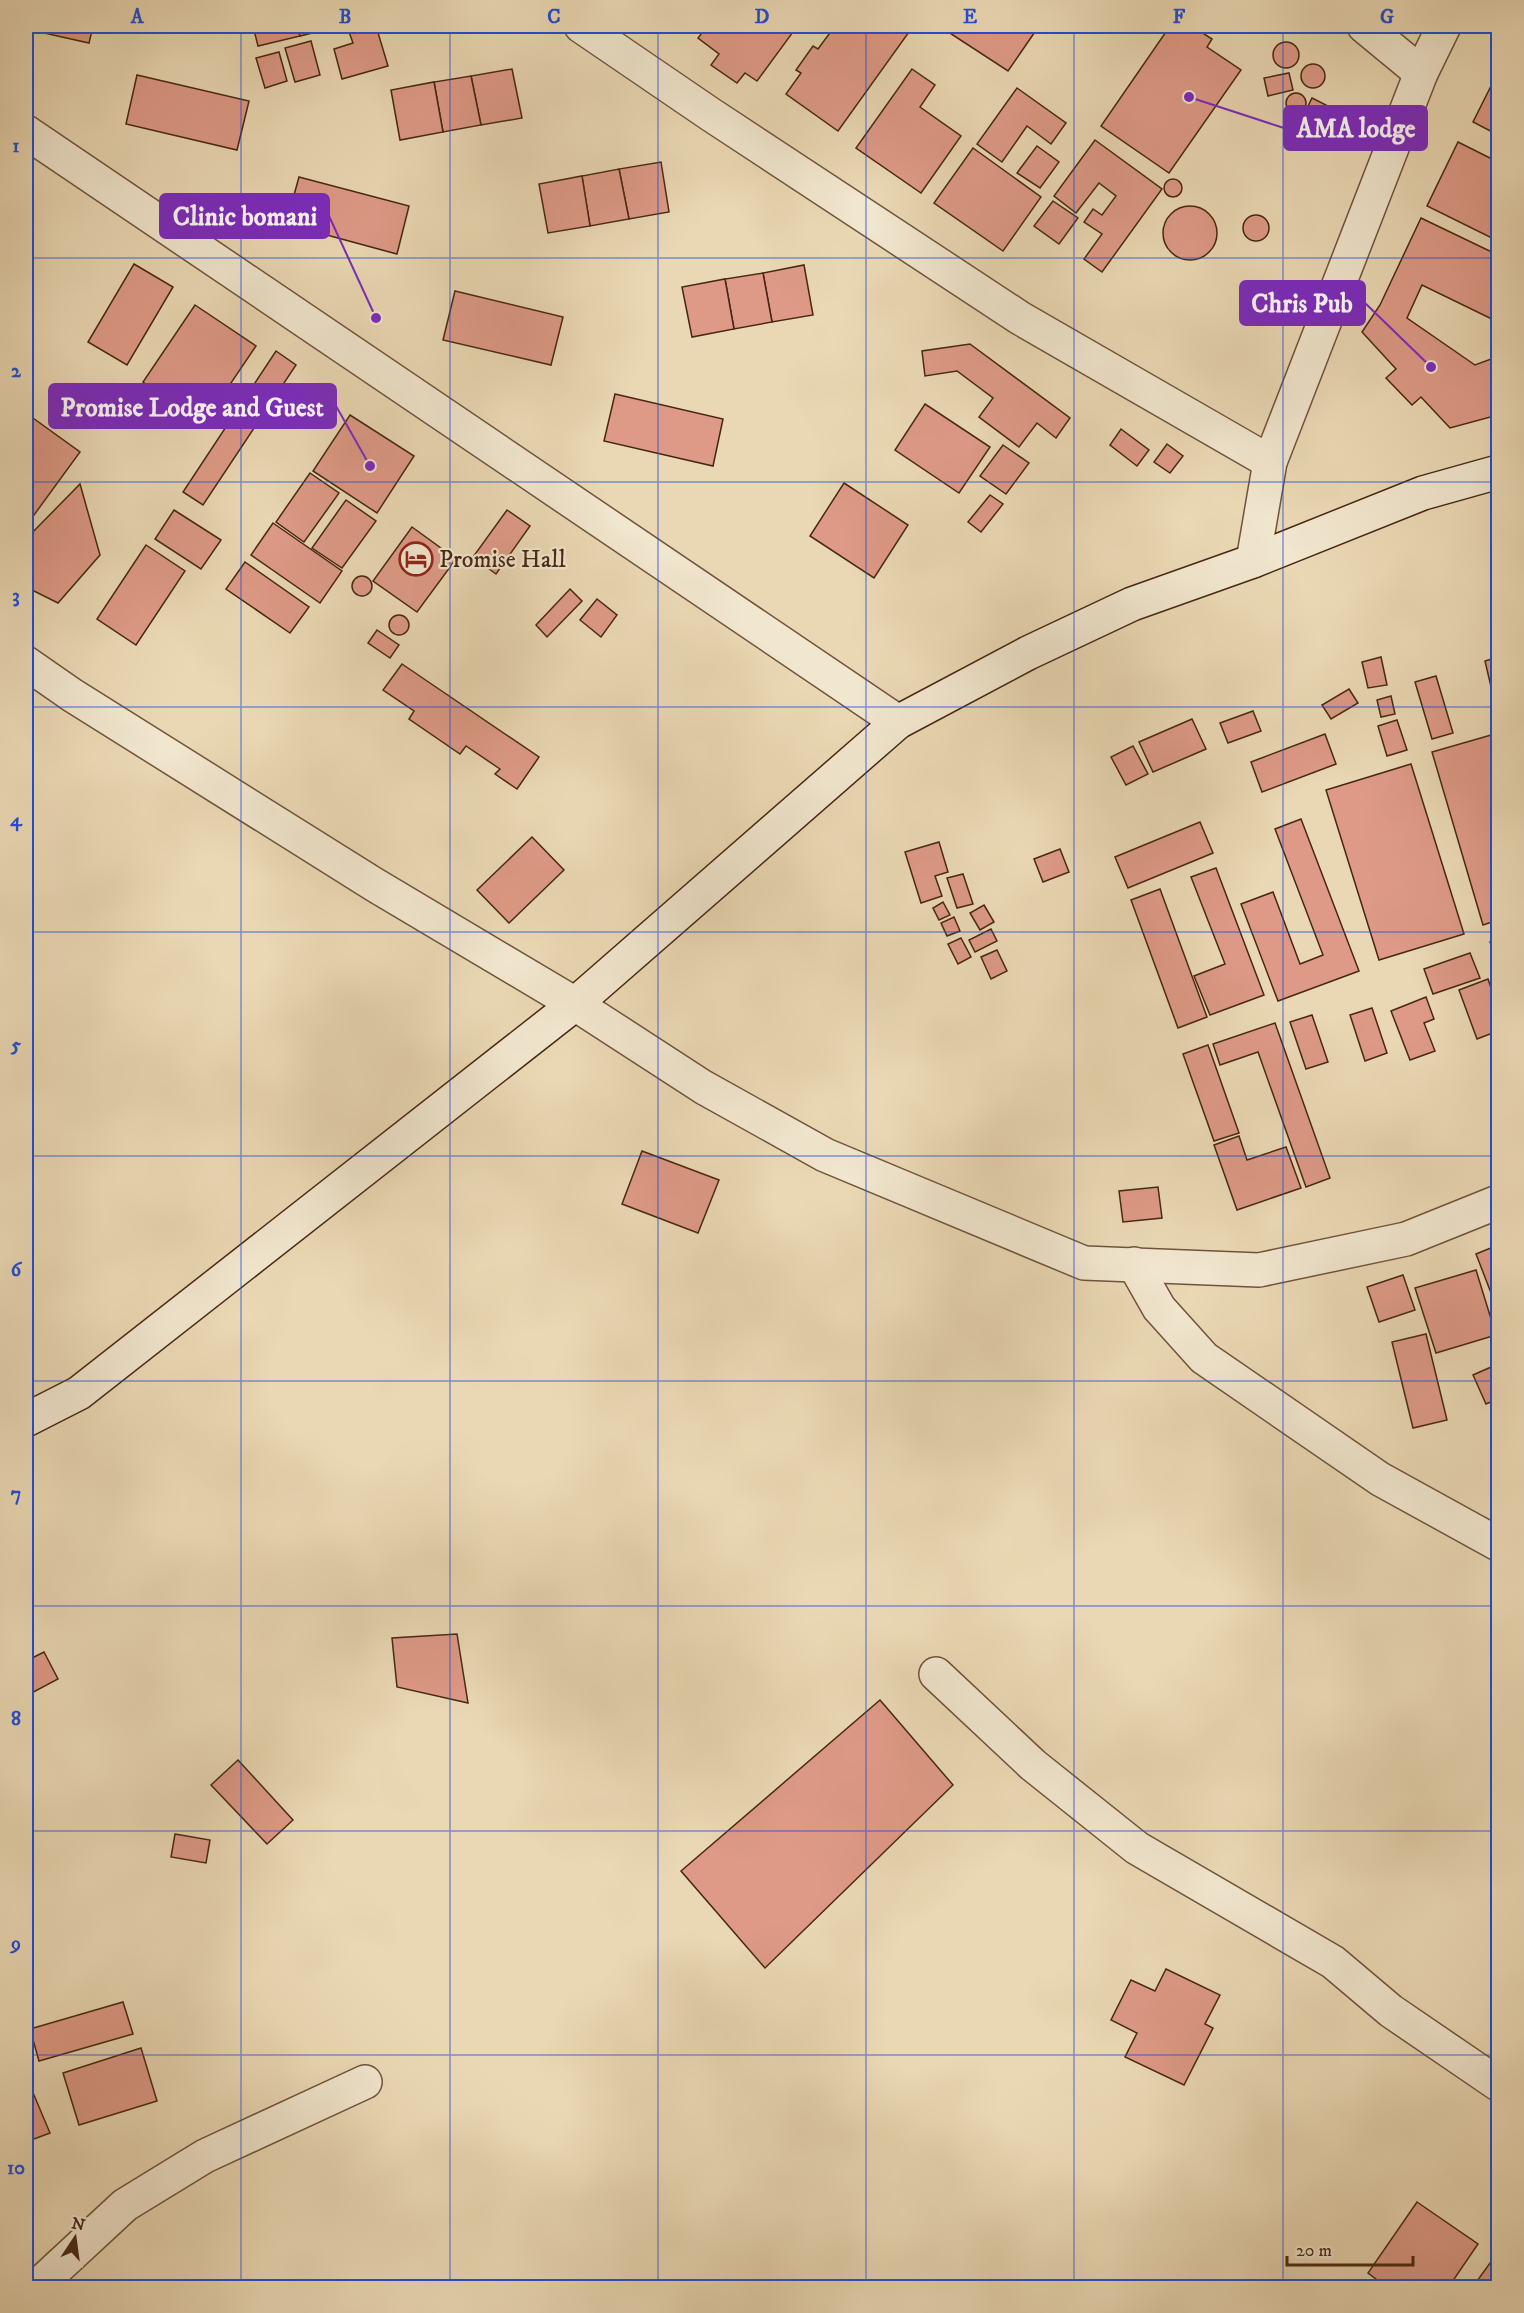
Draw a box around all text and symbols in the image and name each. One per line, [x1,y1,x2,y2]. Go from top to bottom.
text: A [130,5,145,30]
text: B [339,5,351,30]
text: C [547,5,561,30]
text: D [755,5,770,30]
text: E [963,5,977,30]
text: F [1173,5,1186,30]
text: G [1380,5,1394,30]
callout: AMA lodge [1284,106,1427,150]
text: AMA lodge [1295,113,1416,146]
text: 1 [12,134,20,159]
callout: Clinic bomani [160,194,329,238]
text: Clinic bomani [173,201,318,234]
callout: Chris Pub [1240,281,1365,325]
text: Chris Pub [1251,288,1353,321]
text: 2 [11,359,22,384]
callout: Promise Lodge and Guest [49,384,336,428]
text: Promise Lodge and Guest [60,392,324,425]
hotel icon: Promise Hall [398,541,434,577]
place label: Promise Hall [439,545,566,575]
text: 3 [12,584,20,609]
text: 4 [10,808,23,833]
text: 5 [10,1033,21,1058]
text: 6 [11,1258,23,1283]
text: 7 [11,1482,21,1507]
text: 8 [11,1707,21,1732]
text: 9 [9,1932,21,1957]
text: 10 [7,2156,25,2181]
north arrow [45,2208,105,2268]
text: N [69,2213,87,2236]
scale bar [1287,2229,1413,2267]
text: 20 m [1296,2240,1332,2262]

